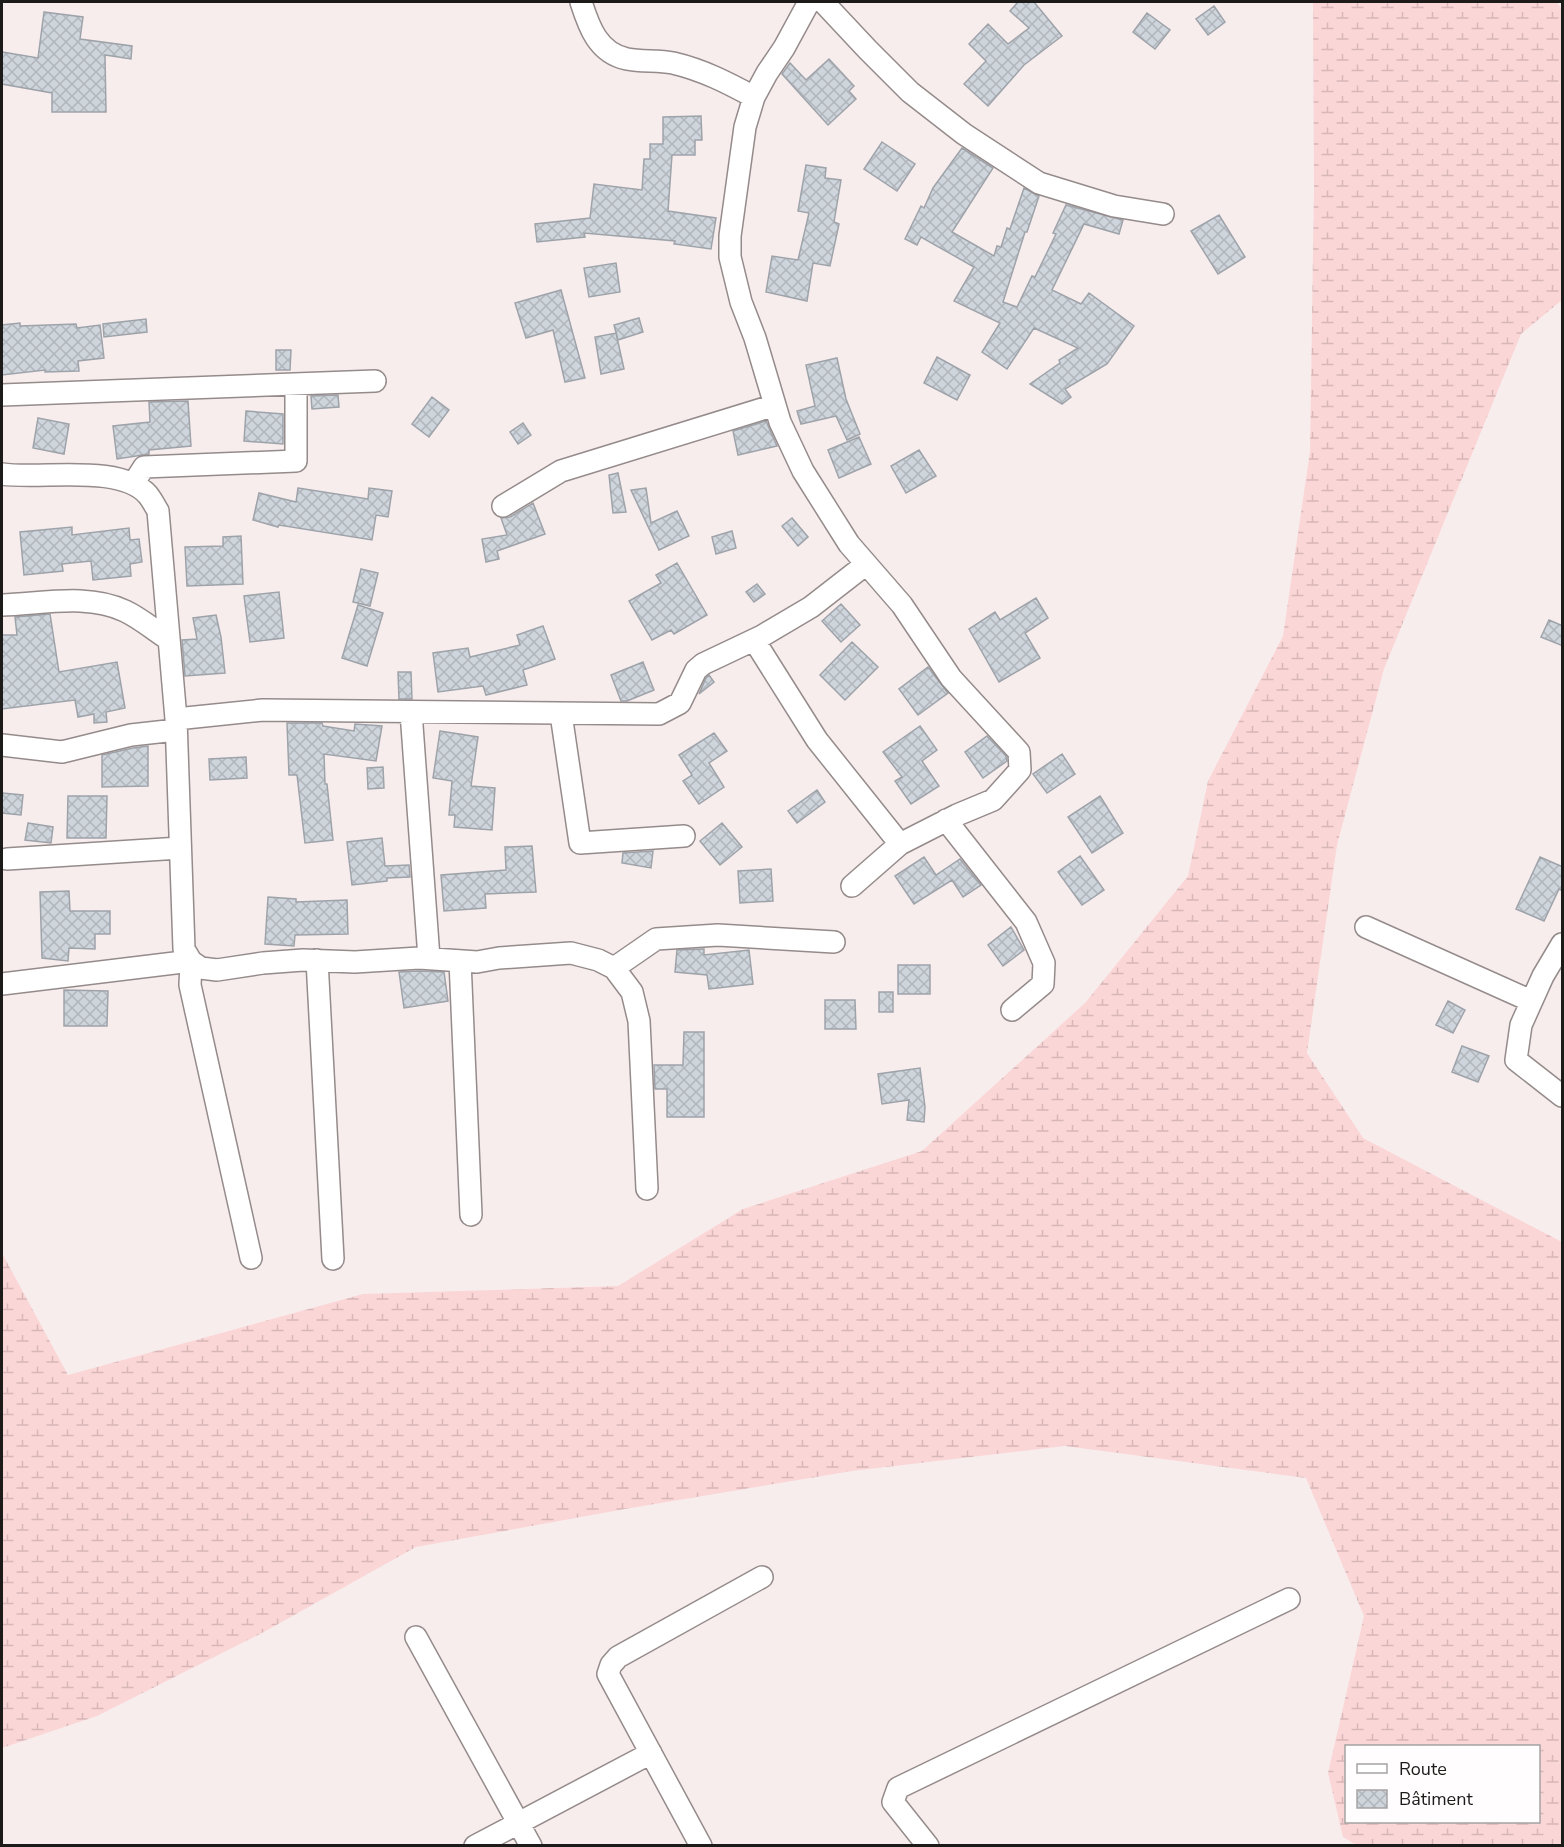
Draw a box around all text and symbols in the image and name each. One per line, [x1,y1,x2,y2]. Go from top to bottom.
legend [1345,1745,1540,1823]
text: Route [1399,1757,1447,1781]
text: Bâtiment [1399,1787,1473,1811]

